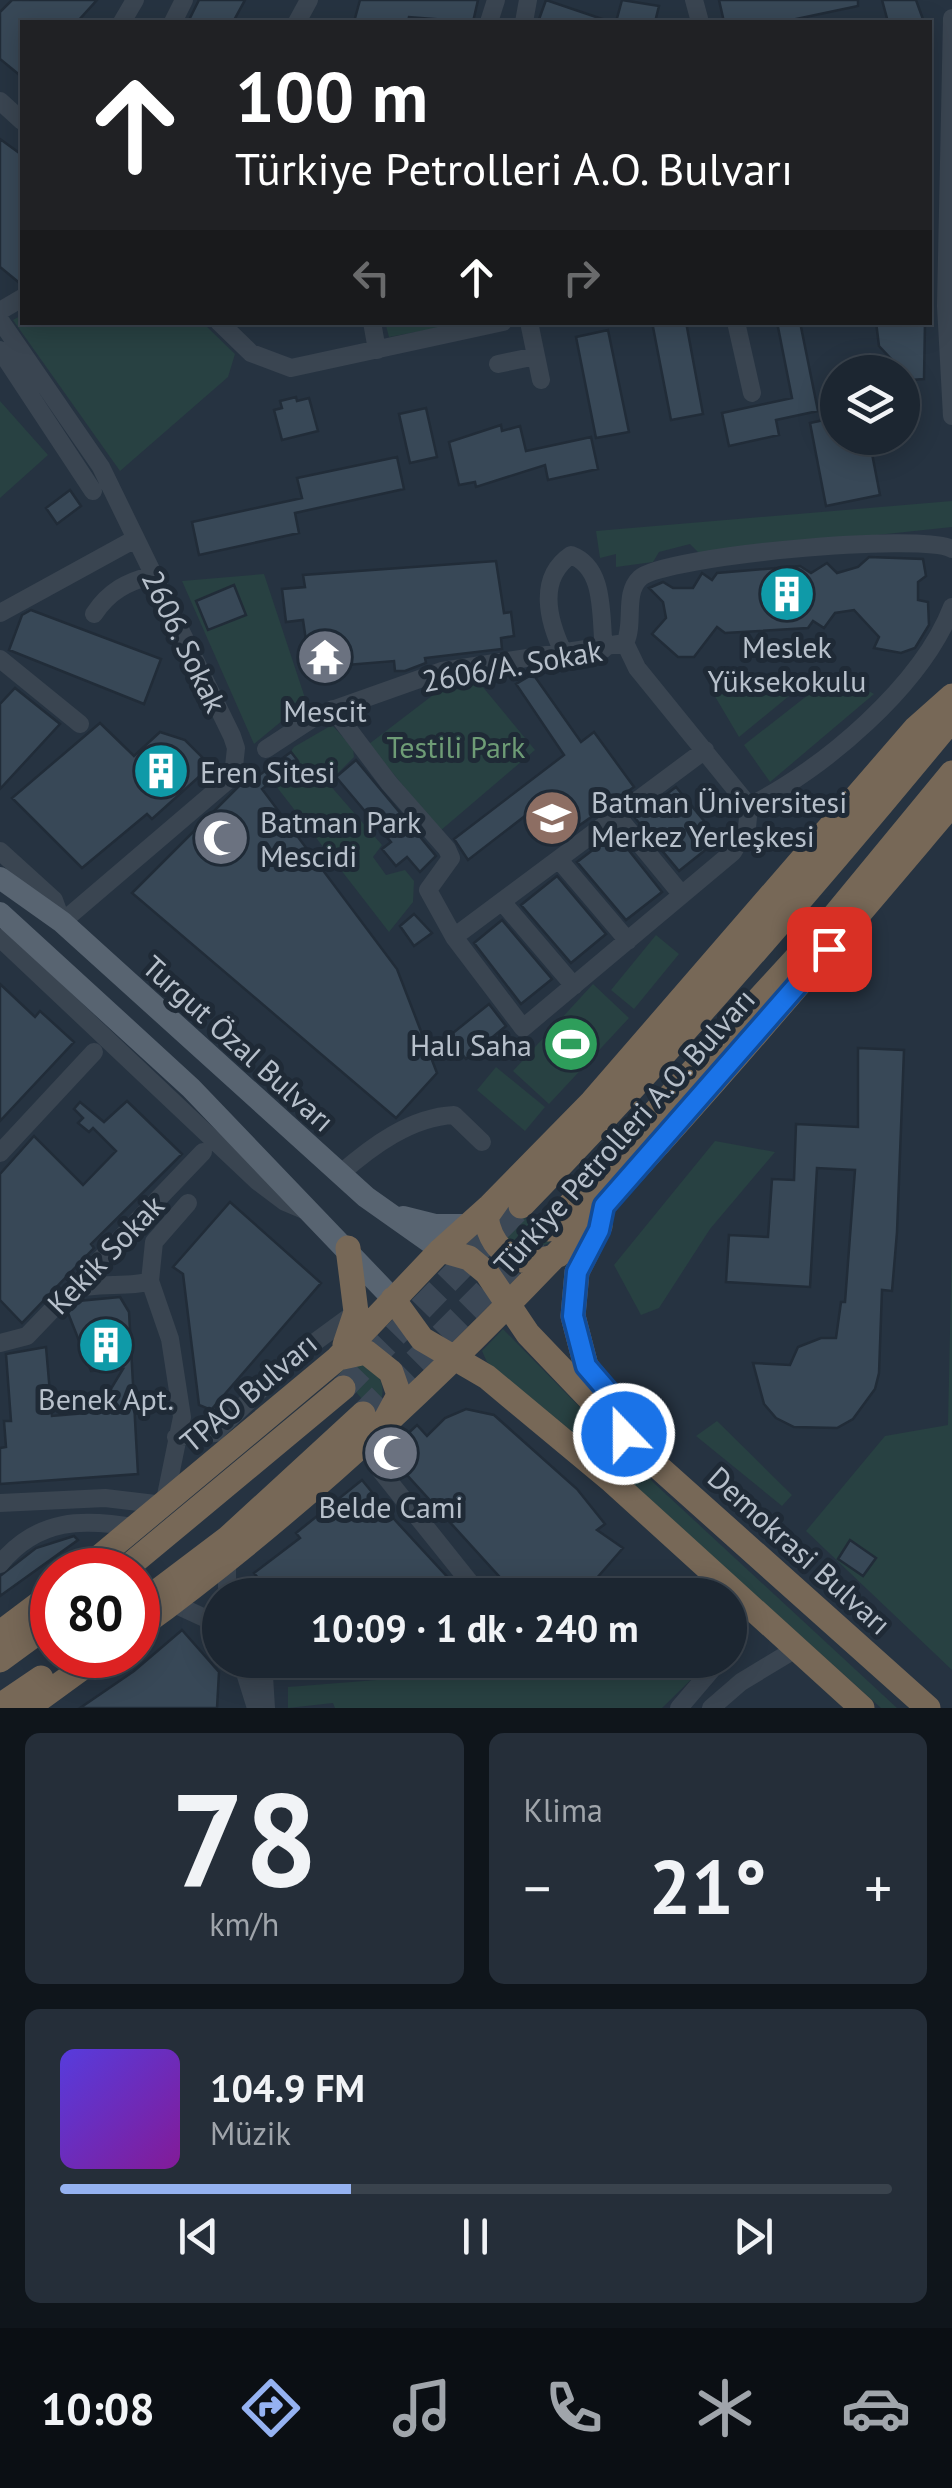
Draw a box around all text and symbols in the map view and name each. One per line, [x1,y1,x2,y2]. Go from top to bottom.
text: 100 m [235,51,428,141]
icon: ahead [70,60,200,190]
text: Türkiye Petrolleri A.O. Bulvarı [235,139,793,197]
icon: left [344,250,399,305]
icon: ahead [449,250,504,305]
icon: right [554,250,609,305]
map controls [820,355,920,455]
button: layers [820,355,920,455]
street label: 2606. Sokak [134,564,236,719]
building icon: Meslek Yüksekokulu [757,564,817,624]
temple icon: Mescit [295,627,355,687]
place label: Meslek Yüksekokulu [708,627,866,700]
street label: 2606/A. Sokak [419,630,606,700]
place label: Mescit [283,691,367,730]
park label: Testili Park [387,727,526,766]
building icon: Eren Sitesi [131,741,191,801]
place label: Eren Sitesi [200,752,336,791]
place label: Batman Üniversitesi Merkez Yerleşkesi [591,782,847,855]
school or university icon: Batman Üniversitesi Merkez Yerleşkesi [522,788,582,848]
place label: Batman Park Mescidi [260,802,422,875]
mosque icon: Batman Park Mescidi [191,808,251,868]
pin [787,907,872,992]
icon: arrive [802,922,857,977]
street label: Turgut Özal Bulvarı [135,946,343,1140]
street label: Türkiye Petrolleri A.O. Bulvarı [485,980,763,1282]
sports icon: Halı Saha [541,1014,601,1074]
place label: Halı Saha [410,1025,532,1064]
street label: Kekik Sokak [38,1185,172,1322]
building icon: Benek Apt. [76,1315,136,1375]
street label: TPAO Bulvarı [172,1323,324,1461]
place label: Benek Apt. [38,1379,174,1418]
position arrow [572,1382,676,1486]
mosque icon: Belde Cami [361,1423,421,1483]
street label: Demokrasi Bulvarı [700,1457,900,1643]
place label: Belde Cami [319,1487,463,1526]
speed limit sign: 80 [30,1548,160,1678]
text: 10:09 · 1 dk · 240 m [310,1603,639,1652]
text: 78 [171,1754,318,1922]
text: Klima [524,1789,603,1831]
text: 21° [649,1838,767,1935]
text: − [524,1852,551,1923]
text: + [864,1852,892,1923]
text: km/h [209,1903,279,1945]
text: 104.9 FM [210,2063,365,2112]
text: Müzik [210,2112,291,2154]
icon: previous [171,2209,226,2264]
icon: pause [448,2209,503,2264]
icon: next [726,2209,781,2264]
icon: directions [236,2373,306,2443]
icon: music [387,2373,457,2443]
icon: phone [539,2373,609,2443]
icon: climate [690,2373,760,2443]
icon: car [841,2373,911,2443]
text: 10:08 [41,2379,155,2437]

